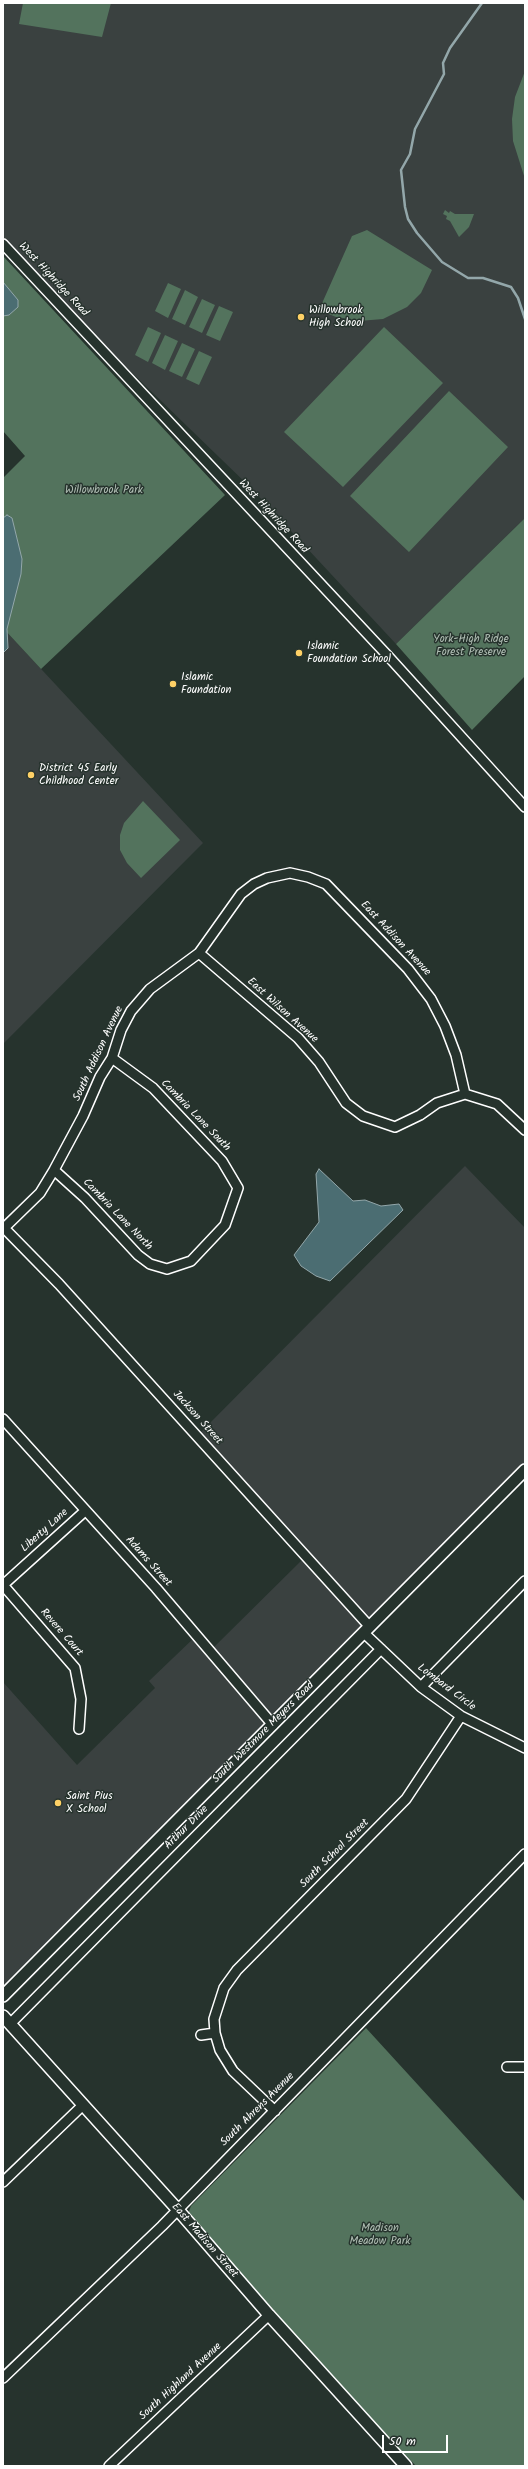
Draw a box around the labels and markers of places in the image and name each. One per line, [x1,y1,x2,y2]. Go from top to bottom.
place label: Willowbrook High School [309,304,364,330]
marker: Willowbrook High School [296,312,306,322]
place label: Islamic Foundation School [307,640,391,666]
marker: Islamic Foundation School [294,648,304,658]
place label: Islamic Foundation [181,671,231,697]
marker: Islamic Foundation [168,679,178,689]
place label: District 45 Early Childhood Center [39,762,118,788]
marker: District 45 Early Childhood Center [26,770,36,780]
place label: Saint Pius X School [66,1790,113,1816]
marker: Saint Pius X School [53,1798,63,1808]

